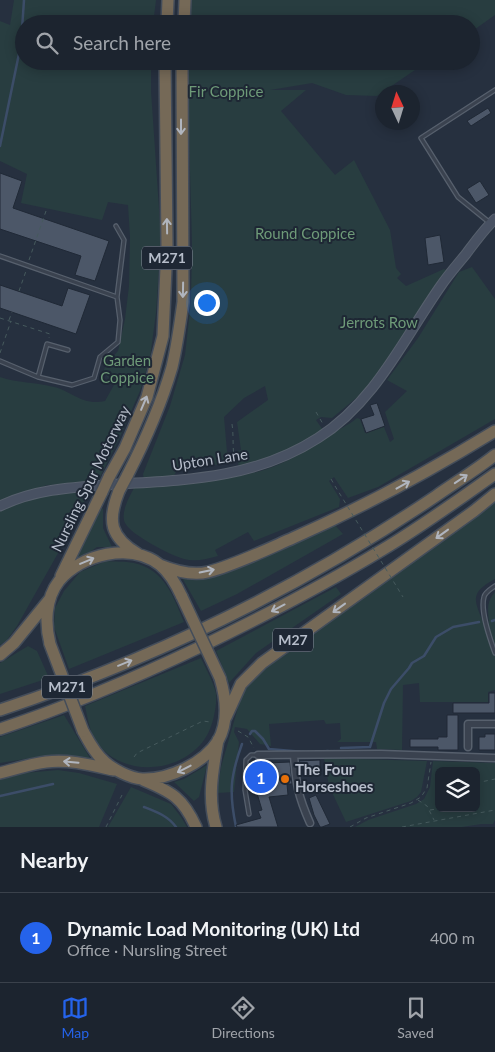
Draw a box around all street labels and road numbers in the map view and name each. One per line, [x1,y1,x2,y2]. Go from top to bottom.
road number: M271 [142,247,192,270]
street label: Nursling Spur Motorway [47,402,133,555]
street label: Upton Lane [171,444,249,474]
road number: M27 [273,628,313,652]
road number: M271 [42,676,92,699]

